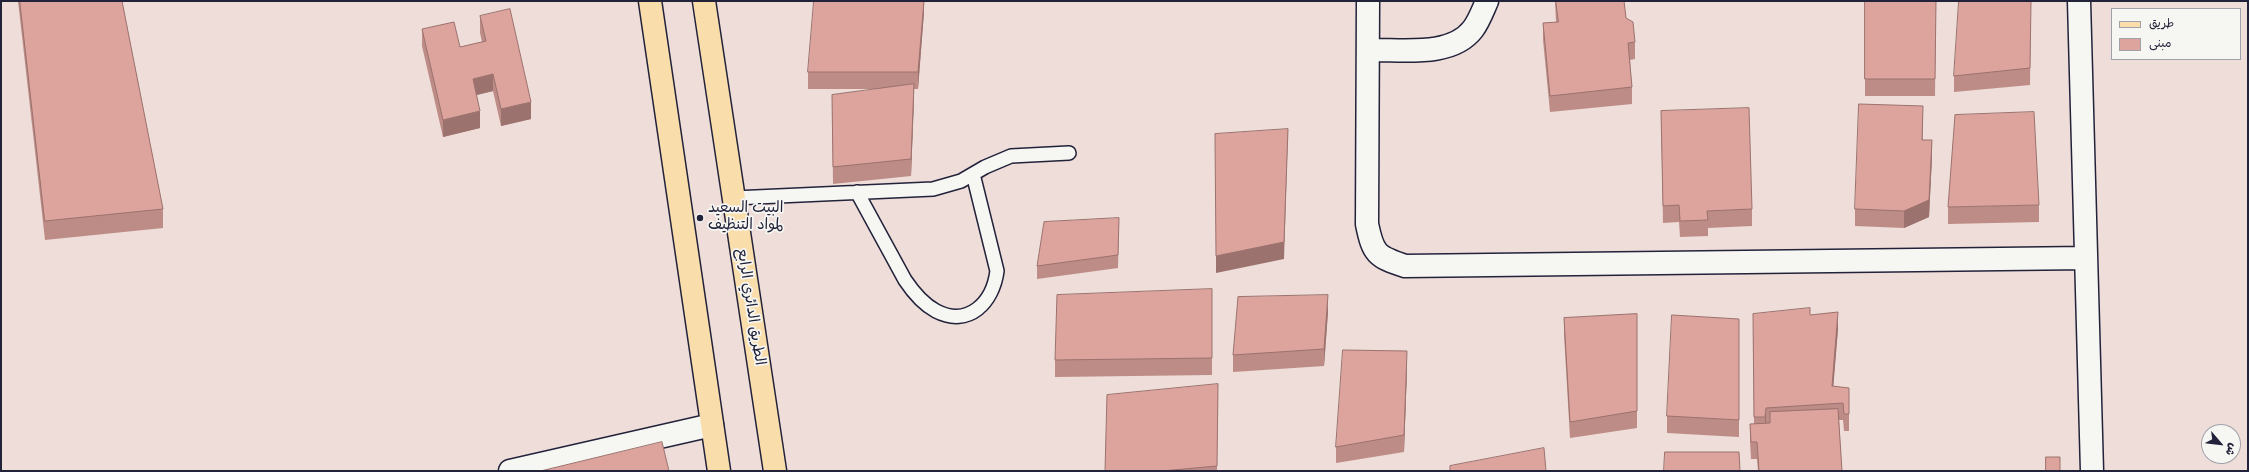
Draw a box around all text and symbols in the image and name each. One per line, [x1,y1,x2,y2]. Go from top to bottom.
legend [2111,8,2241,60]
text: طريق [2149,16,2174,32]
text: مبنى [2149,36,2172,52]
place label: البيت السعيد لمواد التنظيف [708,200,783,235]
marker: البيت السعيد لمواد التنظيف [695,213,705,223]
street label: الطريق الدائري الرابع [732,247,768,367]
north arrow [2201,424,2241,464]
text: ش [2222,441,2240,458]

